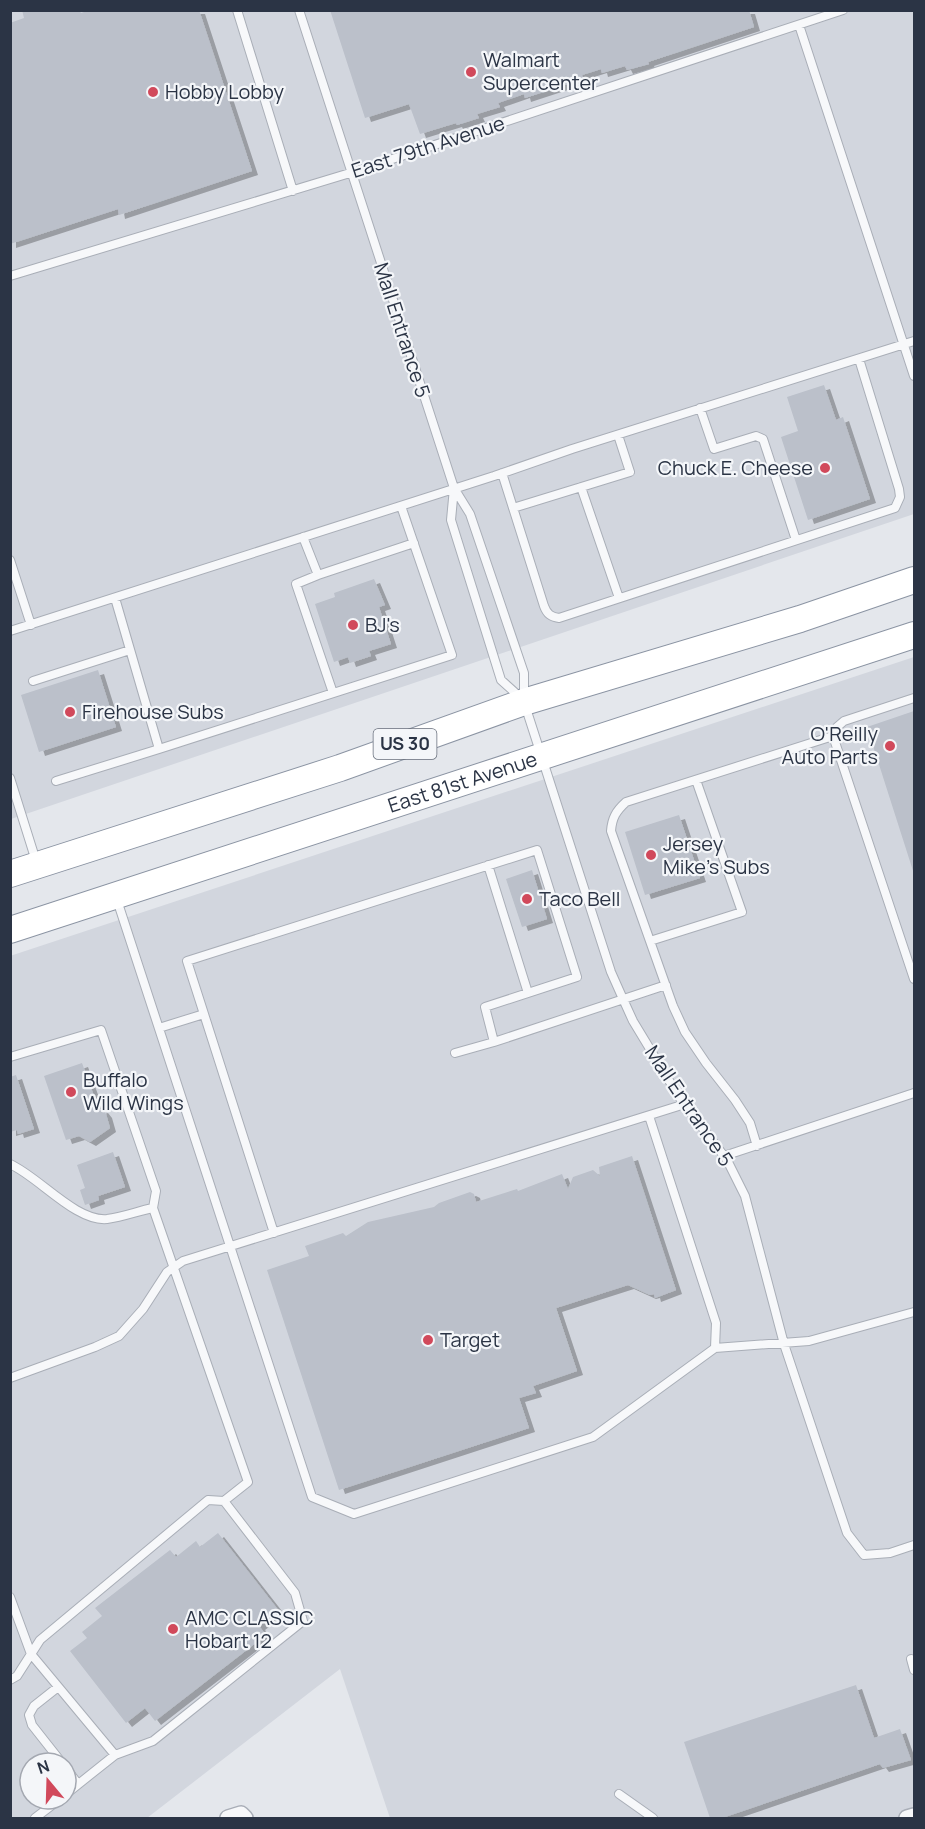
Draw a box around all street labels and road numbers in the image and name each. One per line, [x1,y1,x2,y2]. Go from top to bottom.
street label: East 79th Avenue [348,109,508,184]
street label: Mall Entrance 5 [368,259,437,401]
road number: US 30 [374,729,436,759]
street label: East 81st Avenue [384,745,540,819]
street label: Mall Entrance 5 [639,1040,740,1171]

